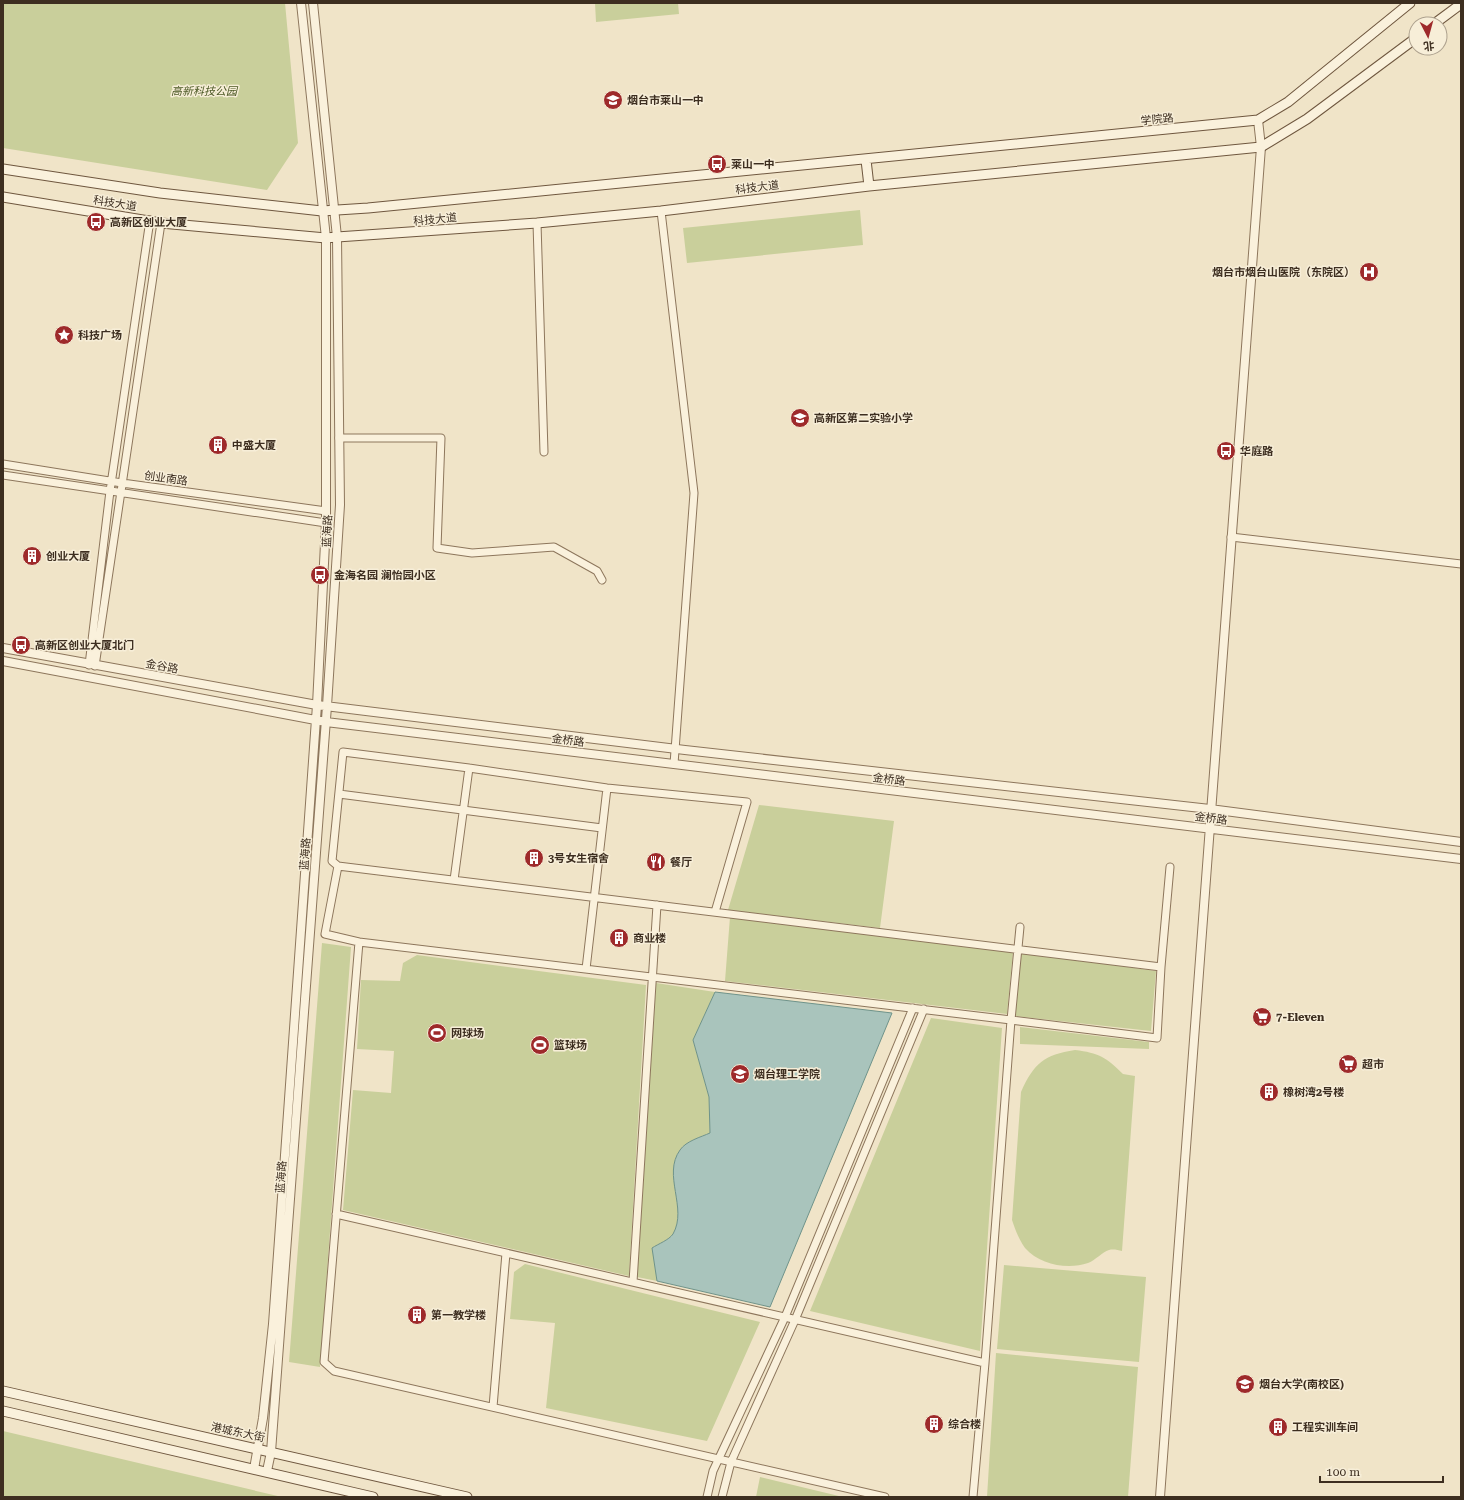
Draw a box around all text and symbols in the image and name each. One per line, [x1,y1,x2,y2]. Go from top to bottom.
north arrow [1408,16,1448,56]
text: 北 [1423,38,1435,52]
park label: 高新科技公园 [171,85,239,98]
school or university icon: 烟台市莱山一中 [602,89,624,111]
place label: 烟台市莱山一中 [627,94,704,107]
street label: 学院路 [1140,111,1174,128]
bus stop icon: 莱山一中 [706,153,728,175]
place label: 莱山一中 [731,158,775,171]
street label: 科技大道 [734,178,780,197]
street label: 科技大道 [92,194,138,213]
bus stop icon: 高新区创业大厦 [85,211,107,233]
street label: 科技大道 [413,211,458,228]
place label: 高新区创业大厦 [110,216,187,229]
hospital icon: 烟台市烟台山医院（东院区） [1358,261,1380,283]
place label: 烟台市烟台山医院（东院区） [1212,266,1355,279]
place icon: 科技广场 [53,324,75,346]
place label: 科技广场 [78,329,122,342]
school or university icon: 高新区第二实验小学 [789,407,811,429]
place label: 高新区第二实验小学 [814,412,913,425]
building icon: 中盛大厦 [207,434,229,456]
place label: 中盛大厦 [232,439,276,452]
bus stop icon: 华庭路 [1215,440,1237,462]
place label: 华庭路 [1240,445,1274,458]
street label: 创业南路 [143,469,189,488]
street label: 蓝海路 [320,514,335,548]
building icon: 创业大厦 [21,545,43,567]
place label: 创业大厦 [46,550,90,563]
bus stop icon: 金海名园 澜怡园小区 [309,564,331,586]
place label: 金海名园 澜怡园小区 [334,569,436,582]
bus stop icon: 高新区创业大厦北门 [10,634,32,656]
place label: 高新区创业大厦北门 [35,639,134,652]
street label: 金谷路 [145,657,179,676]
street label: 金桥路 [551,732,585,749]
street label: 金桥路 [872,771,906,788]
street label: 金桥路 [1194,810,1228,827]
street label: 蓝海路 [298,837,313,871]
building icon: 3号女生宿舍 [523,847,545,869]
restaurant icon: 餐厅 [645,851,667,873]
place label: 3号女生宿舍 [548,852,609,865]
place label: 餐厅 [670,856,692,869]
building icon: 商业楼 [608,927,630,949]
place label: 商业楼 [633,932,666,945]
supermarket icon: 7-Eleven [1251,1006,1273,1028]
place label: 7-Eleven [1276,1011,1325,1024]
sports icon: 网球场 [426,1022,448,1044]
place label: 网球场 [451,1027,484,1040]
sports icon: 篮球场 [529,1034,551,1056]
place label: 篮球场 [554,1039,587,1052]
supermarket icon: 超市 [1337,1053,1359,1075]
place label: 超市 [1362,1058,1384,1071]
school or university icon: 烟台理工学院 [729,1063,751,1085]
place label: 烟台理工学院 [754,1068,820,1081]
building icon: 橡树湾2号楼 [1258,1081,1280,1103]
place label: 橡树湾2号楼 [1283,1086,1344,1099]
street label: 蓝海路 [274,1160,289,1194]
building icon: 第一教学楼 [406,1304,428,1326]
place label: 第一教学楼 [431,1309,486,1322]
school or university icon: 烟台大学(南校区) [1234,1373,1256,1395]
place label: 烟台大学(南校区) [1259,1378,1344,1391]
building icon: 综合楼 [923,1413,945,1435]
building icon: 工程实训车间 [1267,1416,1289,1438]
place label: 综合楼 [948,1418,981,1431]
street label: 港城东大街 [210,1420,266,1445]
place label: 工程实训车间 [1292,1421,1358,1434]
scale bar [1320,1458,1443,1484]
text: 100 m [1326,1465,1360,1479]

